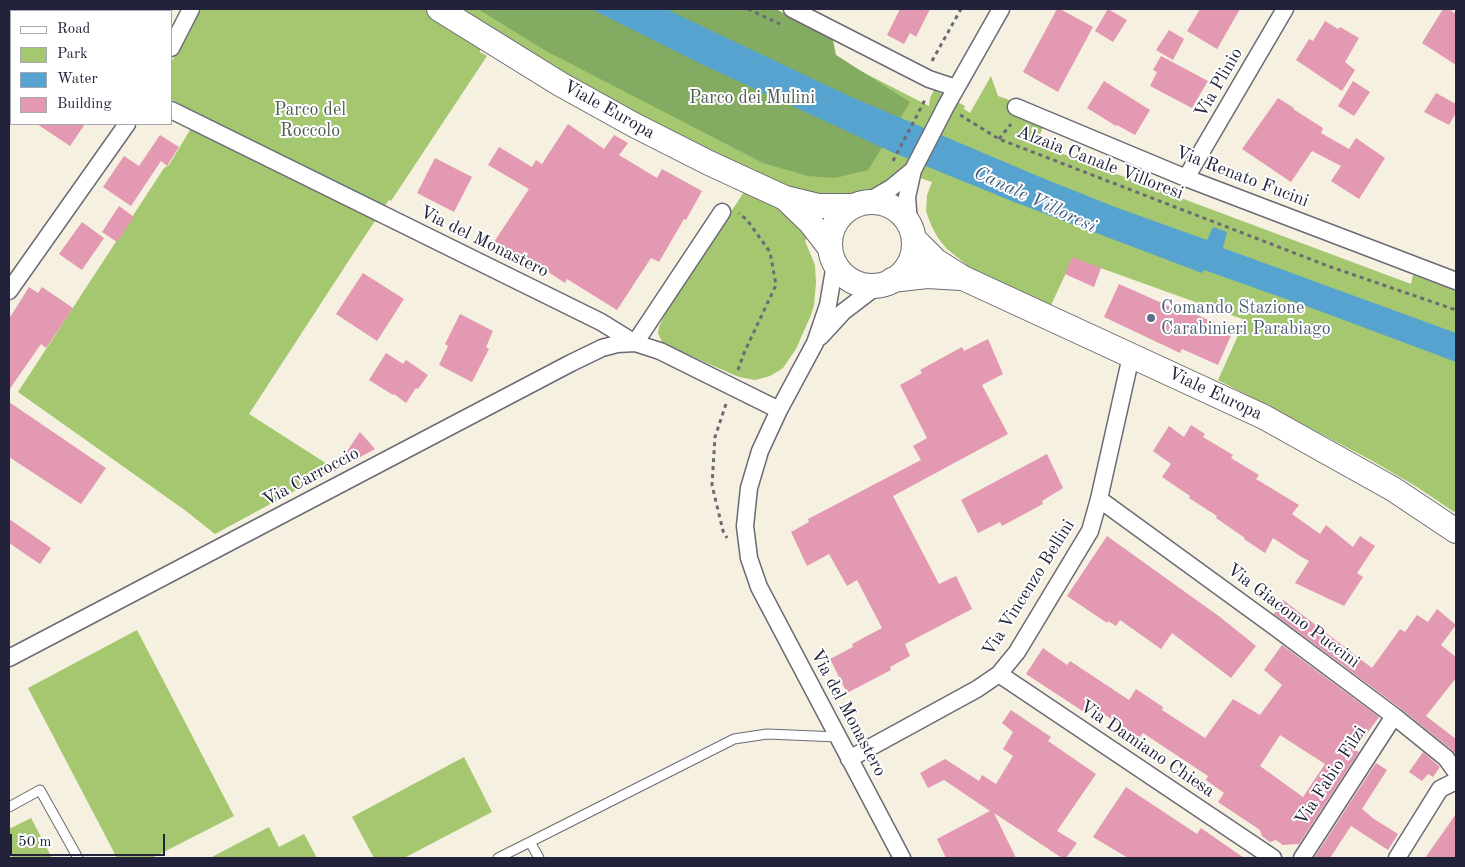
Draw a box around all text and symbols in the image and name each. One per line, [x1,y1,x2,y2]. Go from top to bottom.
legend [10,10,172,125]
text: Road [57,22,90,37]
street label: Via Plinio [1190,44,1248,122]
text: Park [57,47,88,62]
text: Water [57,72,98,87]
street label: Viale Europa [559,76,659,144]
park label: Parco dei Mulini [689,87,815,109]
text: Building [57,97,112,112]
park label: Parco del Roccolo [274,99,346,142]
street label: Alzaia Canale Villoresi [1014,121,1186,205]
street label: Via Renato Fucini [1172,142,1312,212]
water label: Canale Villoresi [970,162,1100,238]
street label: Via del Monastero [416,201,552,283]
place label: Comando Stazione Carabinieri Parabiago [1161,297,1331,340]
marker: Comando Stazione Carabinieri Parabiago [1145,312,1157,324]
street label: Viale Europa [1164,363,1266,425]
street label: Via Carroccio [259,443,363,511]
street label: Via Vincenzo Bellini [978,516,1080,660]
street label: Via Giacomo Puccini [1222,559,1364,673]
street label: Via del Monastero [805,646,891,780]
street label: Via Damiano Chiesa [1075,696,1219,802]
street label: Via Fabio Filzi [1291,722,1371,830]
scale bar [12,824,168,856]
text: 50 m [18,835,52,850]

